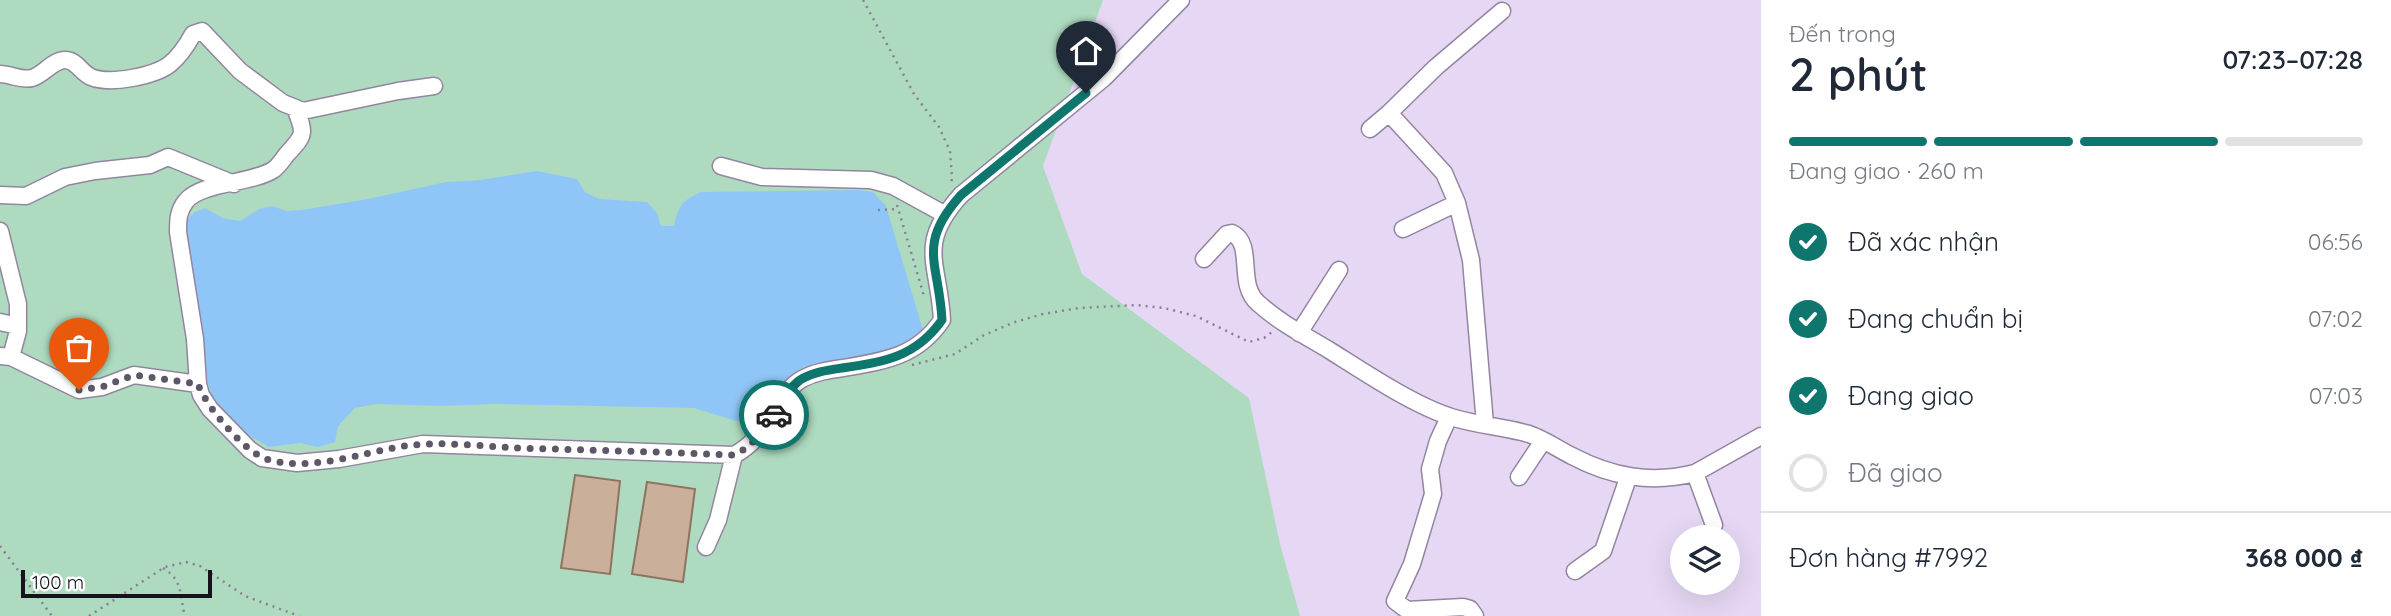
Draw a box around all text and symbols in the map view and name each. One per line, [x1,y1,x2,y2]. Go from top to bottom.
text: Đến trong [1789,19,1896,48]
pin [1056,21,1116,93]
icon: home [1067,32,1105,70]
text: 07:23–07:28 [2222,43,2363,76]
text: 2 phút [1789,45,1927,103]
text: Đang giao · 260 m [1789,156,1984,185]
icon: check [1789,223,1827,261]
text: Đã xác nhận [1848,225,1999,258]
text: 06:56 [2308,227,2363,256]
icon: check [1789,300,1827,338]
text: Đang chuẩn bị [1848,302,2023,335]
text: 07:02 [2308,304,2363,333]
pin [49,318,109,390]
icon: bag [60,329,98,367]
icon: check [1789,377,1827,415]
text: Đang giao [1848,379,1974,412]
courier [739,380,809,450]
text: 07:03 [2309,381,2363,410]
icon: car [755,396,793,434]
text: Đã giao [1848,456,1943,489]
map controls [1670,525,1740,595]
button: layers [1670,525,1740,595]
text: Đơn hàng #7992 [1789,541,1988,574]
text: 368 000 ₫ [2245,541,2363,574]
scale bar [21,567,212,599]
text: 100 m [32,570,84,594]

